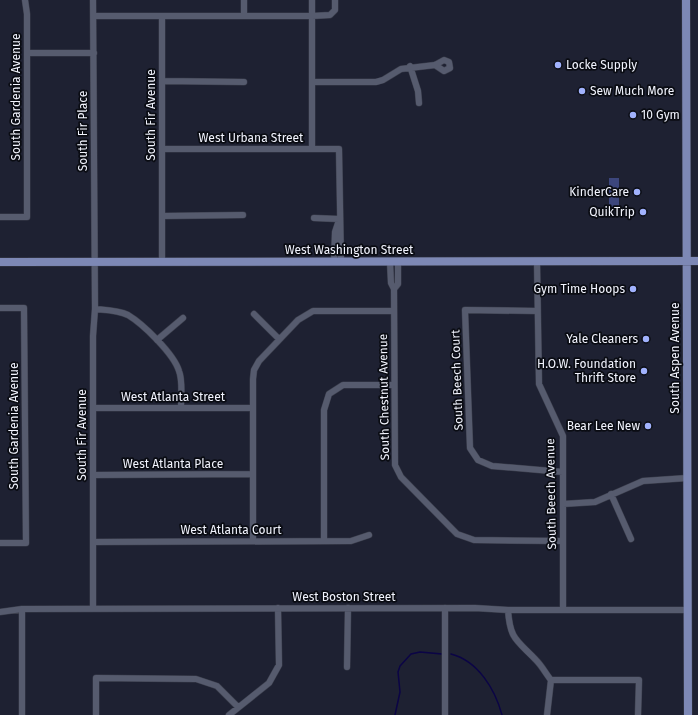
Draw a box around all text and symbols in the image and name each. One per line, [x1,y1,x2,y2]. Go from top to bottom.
street label: South Gardenia Avenue [9,33,23,161]
place label: Locke Supply [566,58,637,72]
marker: Locke Supply [553,60,563,70]
street label: South Fir Avenue [144,69,158,161]
place label: Sew Much More [590,84,674,98]
marker: Sew Much More [577,86,587,96]
street label: South Fir Place [76,91,90,171]
place label: 10 Gym [641,108,680,122]
marker: 10 Gym [628,110,638,120]
street label: West Urbana Street [199,131,304,145]
place label: KinderCare [569,185,629,199]
marker: KinderCare [632,187,642,197]
place label: QuikTrip [589,205,635,219]
marker: QuikTrip [638,207,648,217]
street label: West Washington Street [285,243,414,257]
place label: Gym Time Hoops [534,282,625,296]
marker: Gym Time Hoops [628,284,638,294]
street label: South Aspen Avenue [668,302,682,414]
street label: South Beech Court [448,329,466,431]
place label: Yale Cleaners [566,332,638,346]
street label: South Chestnut Avenue [376,334,392,460]
marker: Yale Cleaners [641,334,651,344]
place label: H.O.W. Foundation Thrift Store [537,357,636,385]
street label: South Gardenia Avenue [7,362,21,490]
marker: H.O.W. Foundation Thrift Store [639,366,649,376]
street label: South Fir Avenue [75,389,89,481]
street label: West Atlanta Street [121,390,226,404]
place label: Bear Lee New [567,419,640,433]
marker: Bear Lee New [643,421,653,431]
street label: South Beech Avenue [543,438,559,550]
street label: West Atlanta Place [123,457,223,471]
street label: West Atlanta Court [181,523,282,537]
street label: West Boston Street [292,590,396,604]

